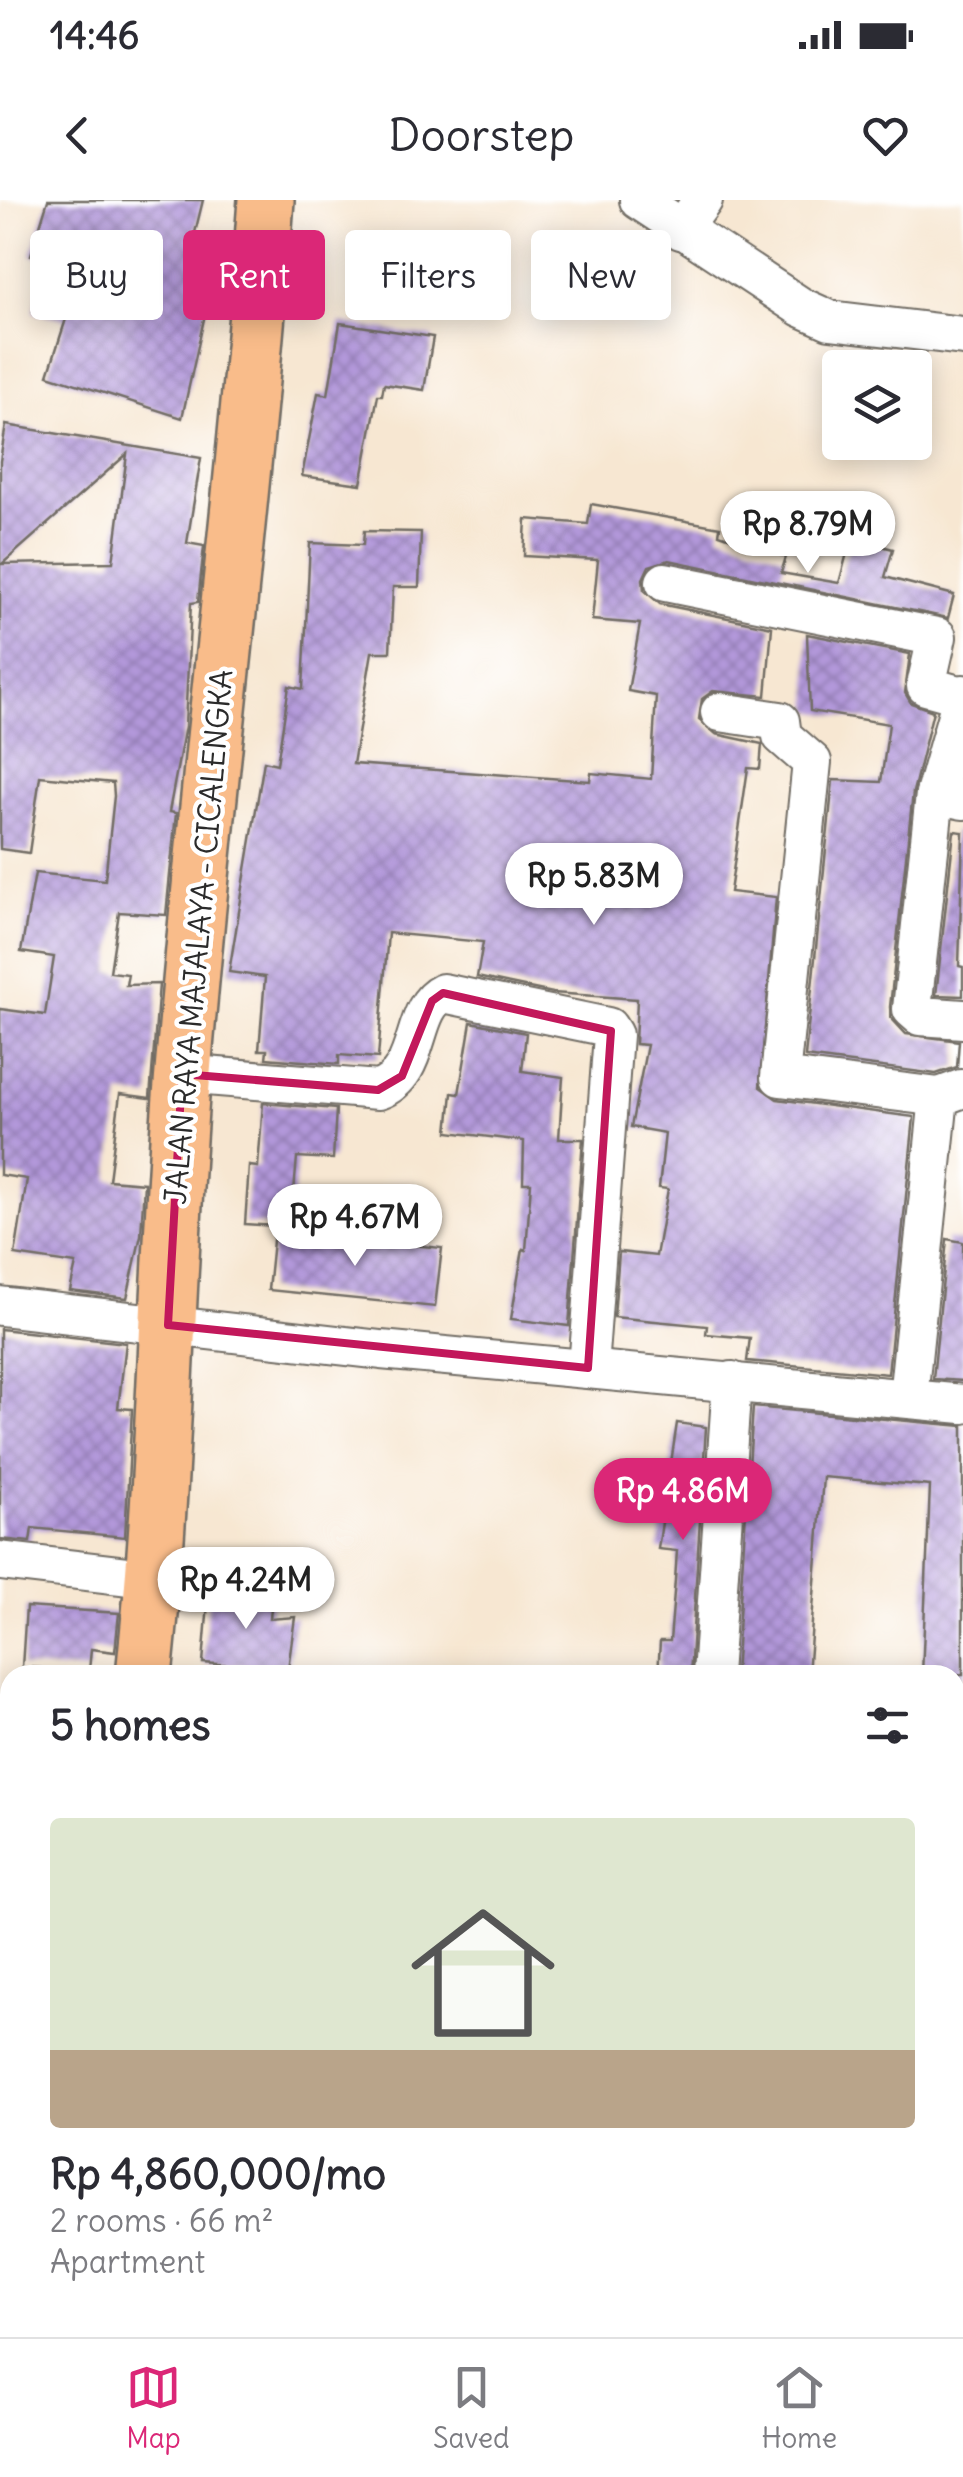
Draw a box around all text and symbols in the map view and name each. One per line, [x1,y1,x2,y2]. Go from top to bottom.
text: 14:46 [50,12,140,59]
text: Doorstep [389,107,574,163]
icon: back [50,108,105,163]
icon: heart [858,108,913,163]
chip: Buy [30,230,163,320]
chip: Rent [183,230,325,320]
chip: Filters [345,230,511,320]
chip: New [531,230,671,320]
map controls [822,350,932,460]
button: layers [822,350,932,460]
pin: Rp 8.79M [705,491,911,576]
text: Rp 8.79M [742,503,874,544]
street label: JALAN RAYA MAJALAYA - CICALENGKA [156,668,240,1206]
pin: Rp 5.83M [491,843,697,928]
text: Rp 5.83M [527,855,661,896]
pin: Rp 4.67M [252,1184,458,1269]
text: Rp 4.67M [289,1196,421,1237]
pin: Rp 4.86M [580,1458,786,1543]
text: Rp 4.86M [616,1470,750,1511]
pin: Rp 4.24M [143,1547,349,1632]
text: Rp 4.24M [180,1559,312,1600]
icon: filters [860,1698,915,1753]
text: 5 homes [50,1699,211,1751]
icon: home [393,1883,573,2063]
text: Rp 4,860,000/mo [50,2148,386,2200]
text: 2 rooms · 66 m² [50,2200,273,2241]
text: Apartment [50,2241,205,2282]
tab: Map [126,2360,181,2456]
tab: Saved [433,2360,510,2456]
tab: Home [762,2360,837,2456]

